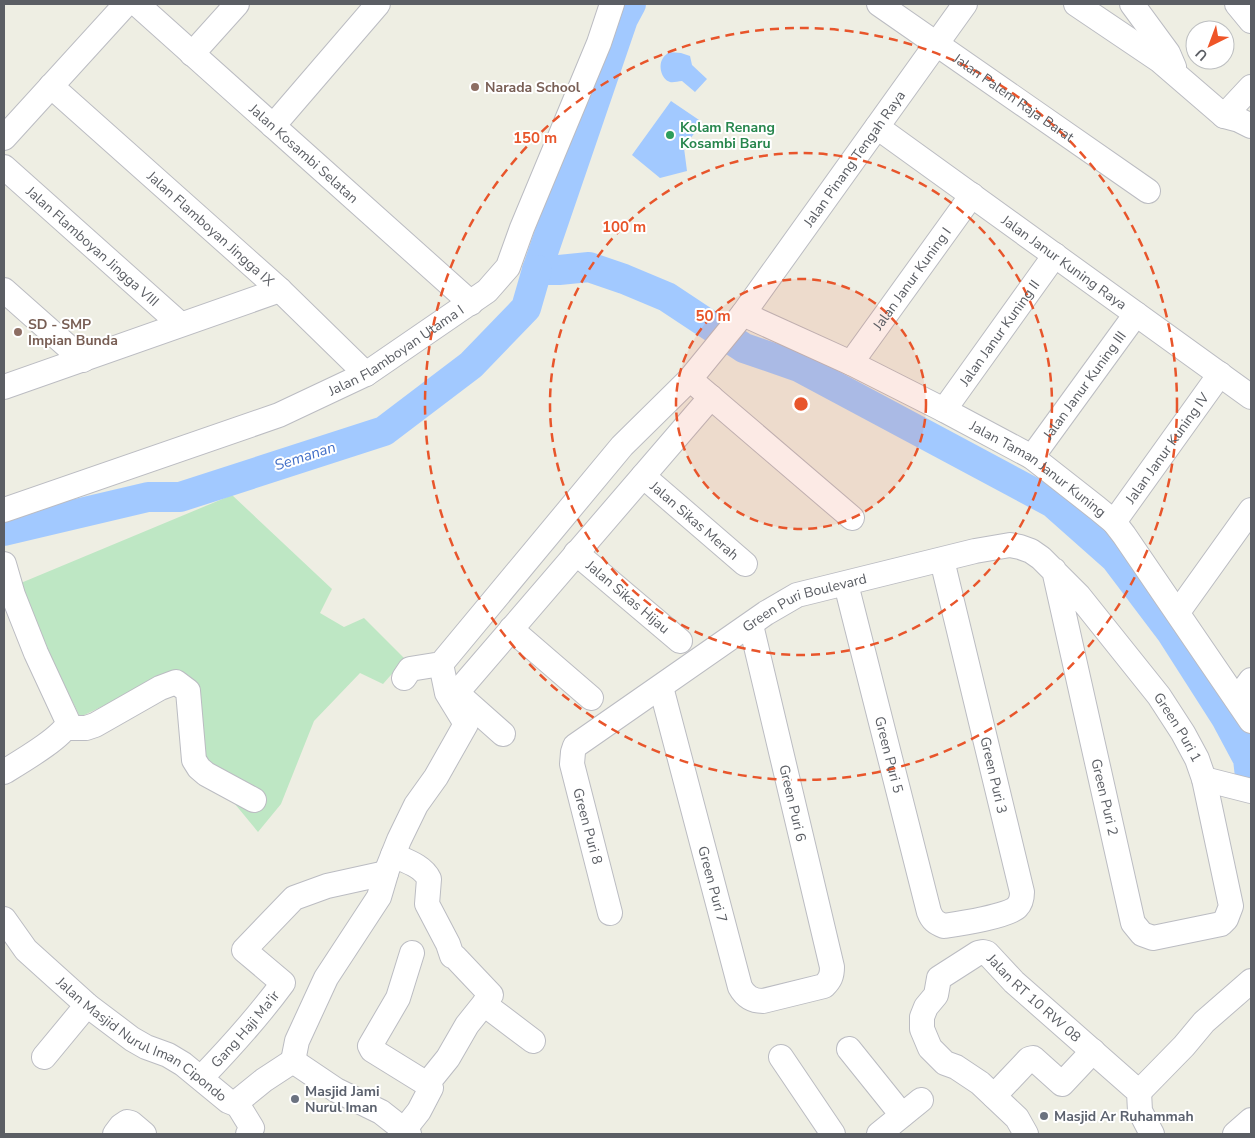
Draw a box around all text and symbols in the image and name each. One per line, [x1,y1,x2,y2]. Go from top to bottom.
north arrow [1185,20,1235,70]
text: U [1191,44,1212,65]
street label: Jalan Palem Raja Barat [948,49,1078,147]
place label: Narada School [485,78,581,97]
marker: Narada School [469,81,481,93]
street label: Jalan Pinang Tengah Raya [799,87,910,232]
street label: Jalan Kosambi Selatan [244,99,362,208]
place label: Kolam Renang Kosambi Baru [680,118,775,153]
text: 150 m [513,128,557,148]
marker: Kolam Renang Kosambi Baru [664,129,676,141]
street label: Jalan Flamboyan Jingga IX [142,166,278,290]
street label: Jalan Flamboyan Jingga VIII [21,182,163,311]
street label: Jalan Janur Kuning Raya [997,210,1130,314]
text: 100 m [602,217,646,237]
street label: Jalan Janur Kuning I [868,224,956,335]
street label: Jalan Janur Kuning II [955,276,1044,391]
street label: Jalan Flamboyan Utama I [324,301,468,401]
text: 50 m [695,306,731,326]
place label: SD - SMP Impian Bunda [28,315,118,350]
marker: SD - SMP Impian Bunda [12,326,24,338]
street label: Jalan Janur Kuning III [1038,327,1131,444]
street label: Jalan Janur Kuning IV [1121,389,1214,508]
centre of rings [792,395,810,413]
street label: Jalan Taman Janur Kuning [965,416,1110,522]
water label: Semanan [272,437,338,475]
street label: Jalan Sikas Merah [645,477,743,564]
street label: Jalan Sikas Hijau [581,556,673,638]
street label: Green Puri Boulevard [739,569,869,637]
street label: Green Puri 1 [1149,689,1206,766]
street label: Green Puri 5 [870,714,908,795]
street label: Green Puri 3 [975,735,1012,815]
street label: Green Puri 2 [1086,757,1123,837]
street label: Green Puri 6 [774,763,811,843]
street label: Green Puri 8 [568,786,607,866]
street label: Green Puri 7 [693,844,732,925]
street label: Jalan RT 10 RW 08 [982,949,1085,1047]
street label: Jalan Masjid Nurul Iman Cipondo [51,972,231,1106]
street label: Gang Haji Ma'ir [207,987,284,1072]
place label: Masjid Jami Nurul Iman [305,1082,380,1117]
marker: Masjid Jami Nurul Iman [289,1093,301,1105]
place label: Masjid Ar Ruhammah [1054,1107,1194,1126]
marker: Masjid Ar Ruhammah [1038,1110,1050,1122]

